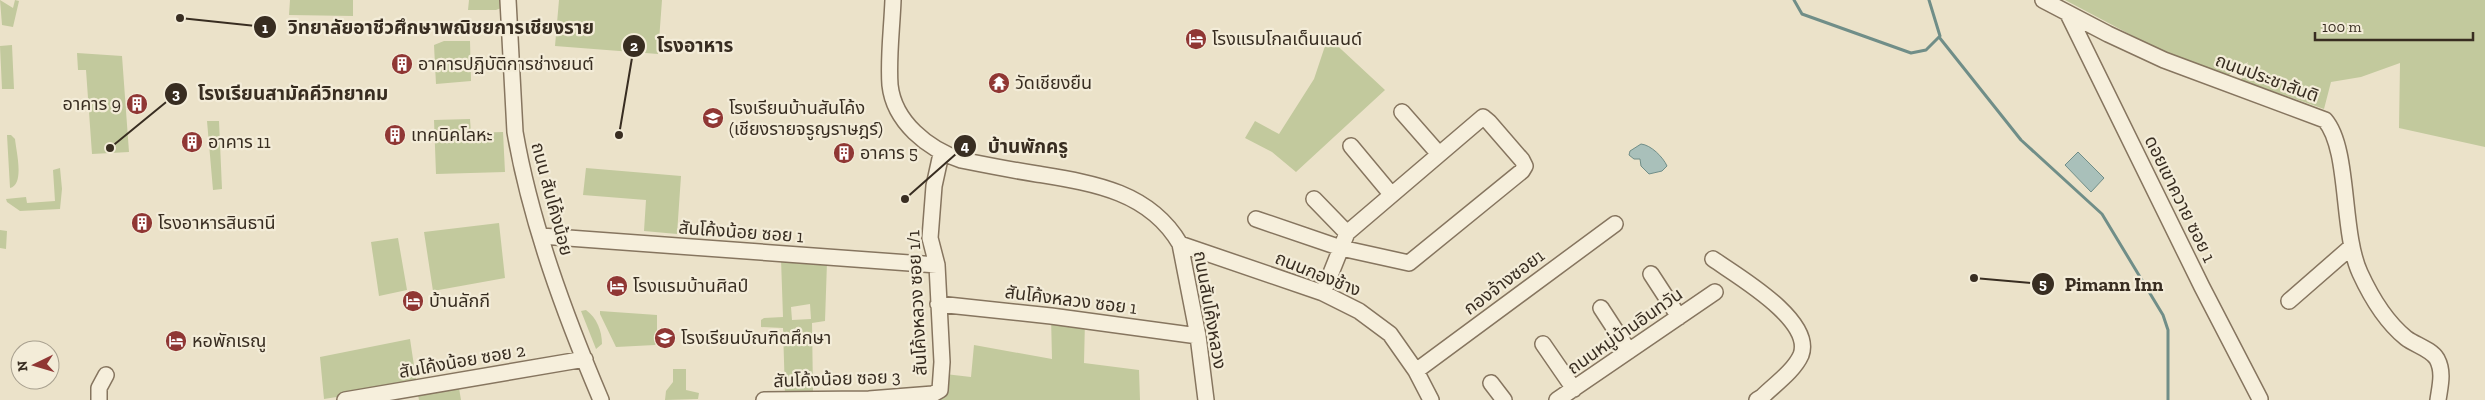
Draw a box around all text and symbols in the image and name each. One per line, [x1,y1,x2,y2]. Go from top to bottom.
callout: วิทยาลัยอาชีวศึกษาพณิชยการเชียงราย [253,10,604,44]
scale bar [2315,10,2472,42]
text: วิทยาลัยอาชีวศึกษาพณิชยการเชียงราย [287,16,594,39]
text: 100 m [2322,18,2361,36]
text: 1 [262,19,268,37]
hotel icon: โรงแรมโกลเด็นแลนด์ [1184,27,1208,51]
place label: โรงแรมโกลเด็นแลนด์ [1212,28,1362,50]
callout: โรงอาหาร [622,29,744,63]
text: โรงอาหาร [657,34,734,57]
text: 2 [630,37,638,55]
street label: ถนนประชาสันติ [2212,49,2322,107]
building icon: อาคารปฏิบัติการช่างยนต์ [390,52,414,76]
place label: อาคารปฏิบัติการช่างยนต์ [418,53,594,75]
temple icon: วัดเชียงยืน [987,71,1011,95]
place label: วัดเชียงยืน [1015,72,1092,94]
callout: โรงเรียนสามัคคีวิทยาคม [163,77,399,111]
text: โรงเรียนสามัคคีวิทยาคม [198,82,388,105]
text: 3 [172,85,180,103]
building icon: อาคาร 9 [125,92,149,116]
place label: อาคาร 9 [63,93,121,115]
place label: โรงเรียนบ้านสันโค้ง (เชียงรายจรูญราษฎร์) [729,97,883,141]
school or university icon: โรงเรียนบ้านสันโค้ง (เชียงรายจรูญราษฎร์) [701,106,725,130]
building icon: เทคนิคโลหะ [383,123,407,147]
place label: เทคนิคโลหะ [411,124,493,146]
callout: บ้านพักครู [953,129,1078,163]
building icon: อาคาร 11 [180,130,204,154]
place label: อาคาร 11 [208,131,271,153]
street label: ดอยเขาควาย ซอย 1 [2140,132,2220,266]
text: บ้านพักครู [988,135,1068,158]
text: 4 [961,137,970,155]
street label: ถนน สันโค้งน้อย [526,140,578,258]
building icon: อาคาร 5 [832,141,856,165]
place label: อาคาร 5 [860,142,918,164]
building icon: โรงอาหารสินธานี [130,211,154,235]
place label: โรงอาหารสินธานี [158,212,276,234]
street label: สันโค้งน้อย ซอย 1 [678,217,804,247]
street label: สันโค้งหลวง ซอย 1/1 [902,229,932,376]
street label: กองจ้างซอย1 [1459,244,1549,319]
street label: ถนนกองช้าง [1272,247,1364,301]
street label: ถนนสันโค้งหลวง [1189,249,1231,371]
callout: Pimann Inn [2030,267,2174,301]
text: Pimann Inn [2065,273,2164,296]
hotel icon: โรงแรมบ้านศิลป์ [605,274,629,298]
place label: โรงแรมบ้านศิลป์ [633,275,748,297]
text: 5 [2039,275,2047,293]
street label: สันโค้งหลวง ซอย 1 [1004,281,1138,319]
street label: ถนนหมู่บ้านอินทวัน [1563,283,1688,380]
hotel icon: บ้านลักกี [401,289,425,313]
place label: บ้านลักกี [429,290,490,312]
school or university icon: โรงเรียนบัณฑิตศึกษา [653,326,677,350]
place label: โรงเรียนบัณฑิตศึกษา [681,327,831,349]
hotel icon: หอพักเรณู [164,329,188,353]
place label: หอพักเรณู [192,330,266,353]
street label: สันโค้งน้อย ซอย 2 [397,339,527,383]
north arrow [10,340,60,390]
text: N [14,360,31,372]
street label: สันโค้งน้อย ซอย 3 [773,366,901,392]

